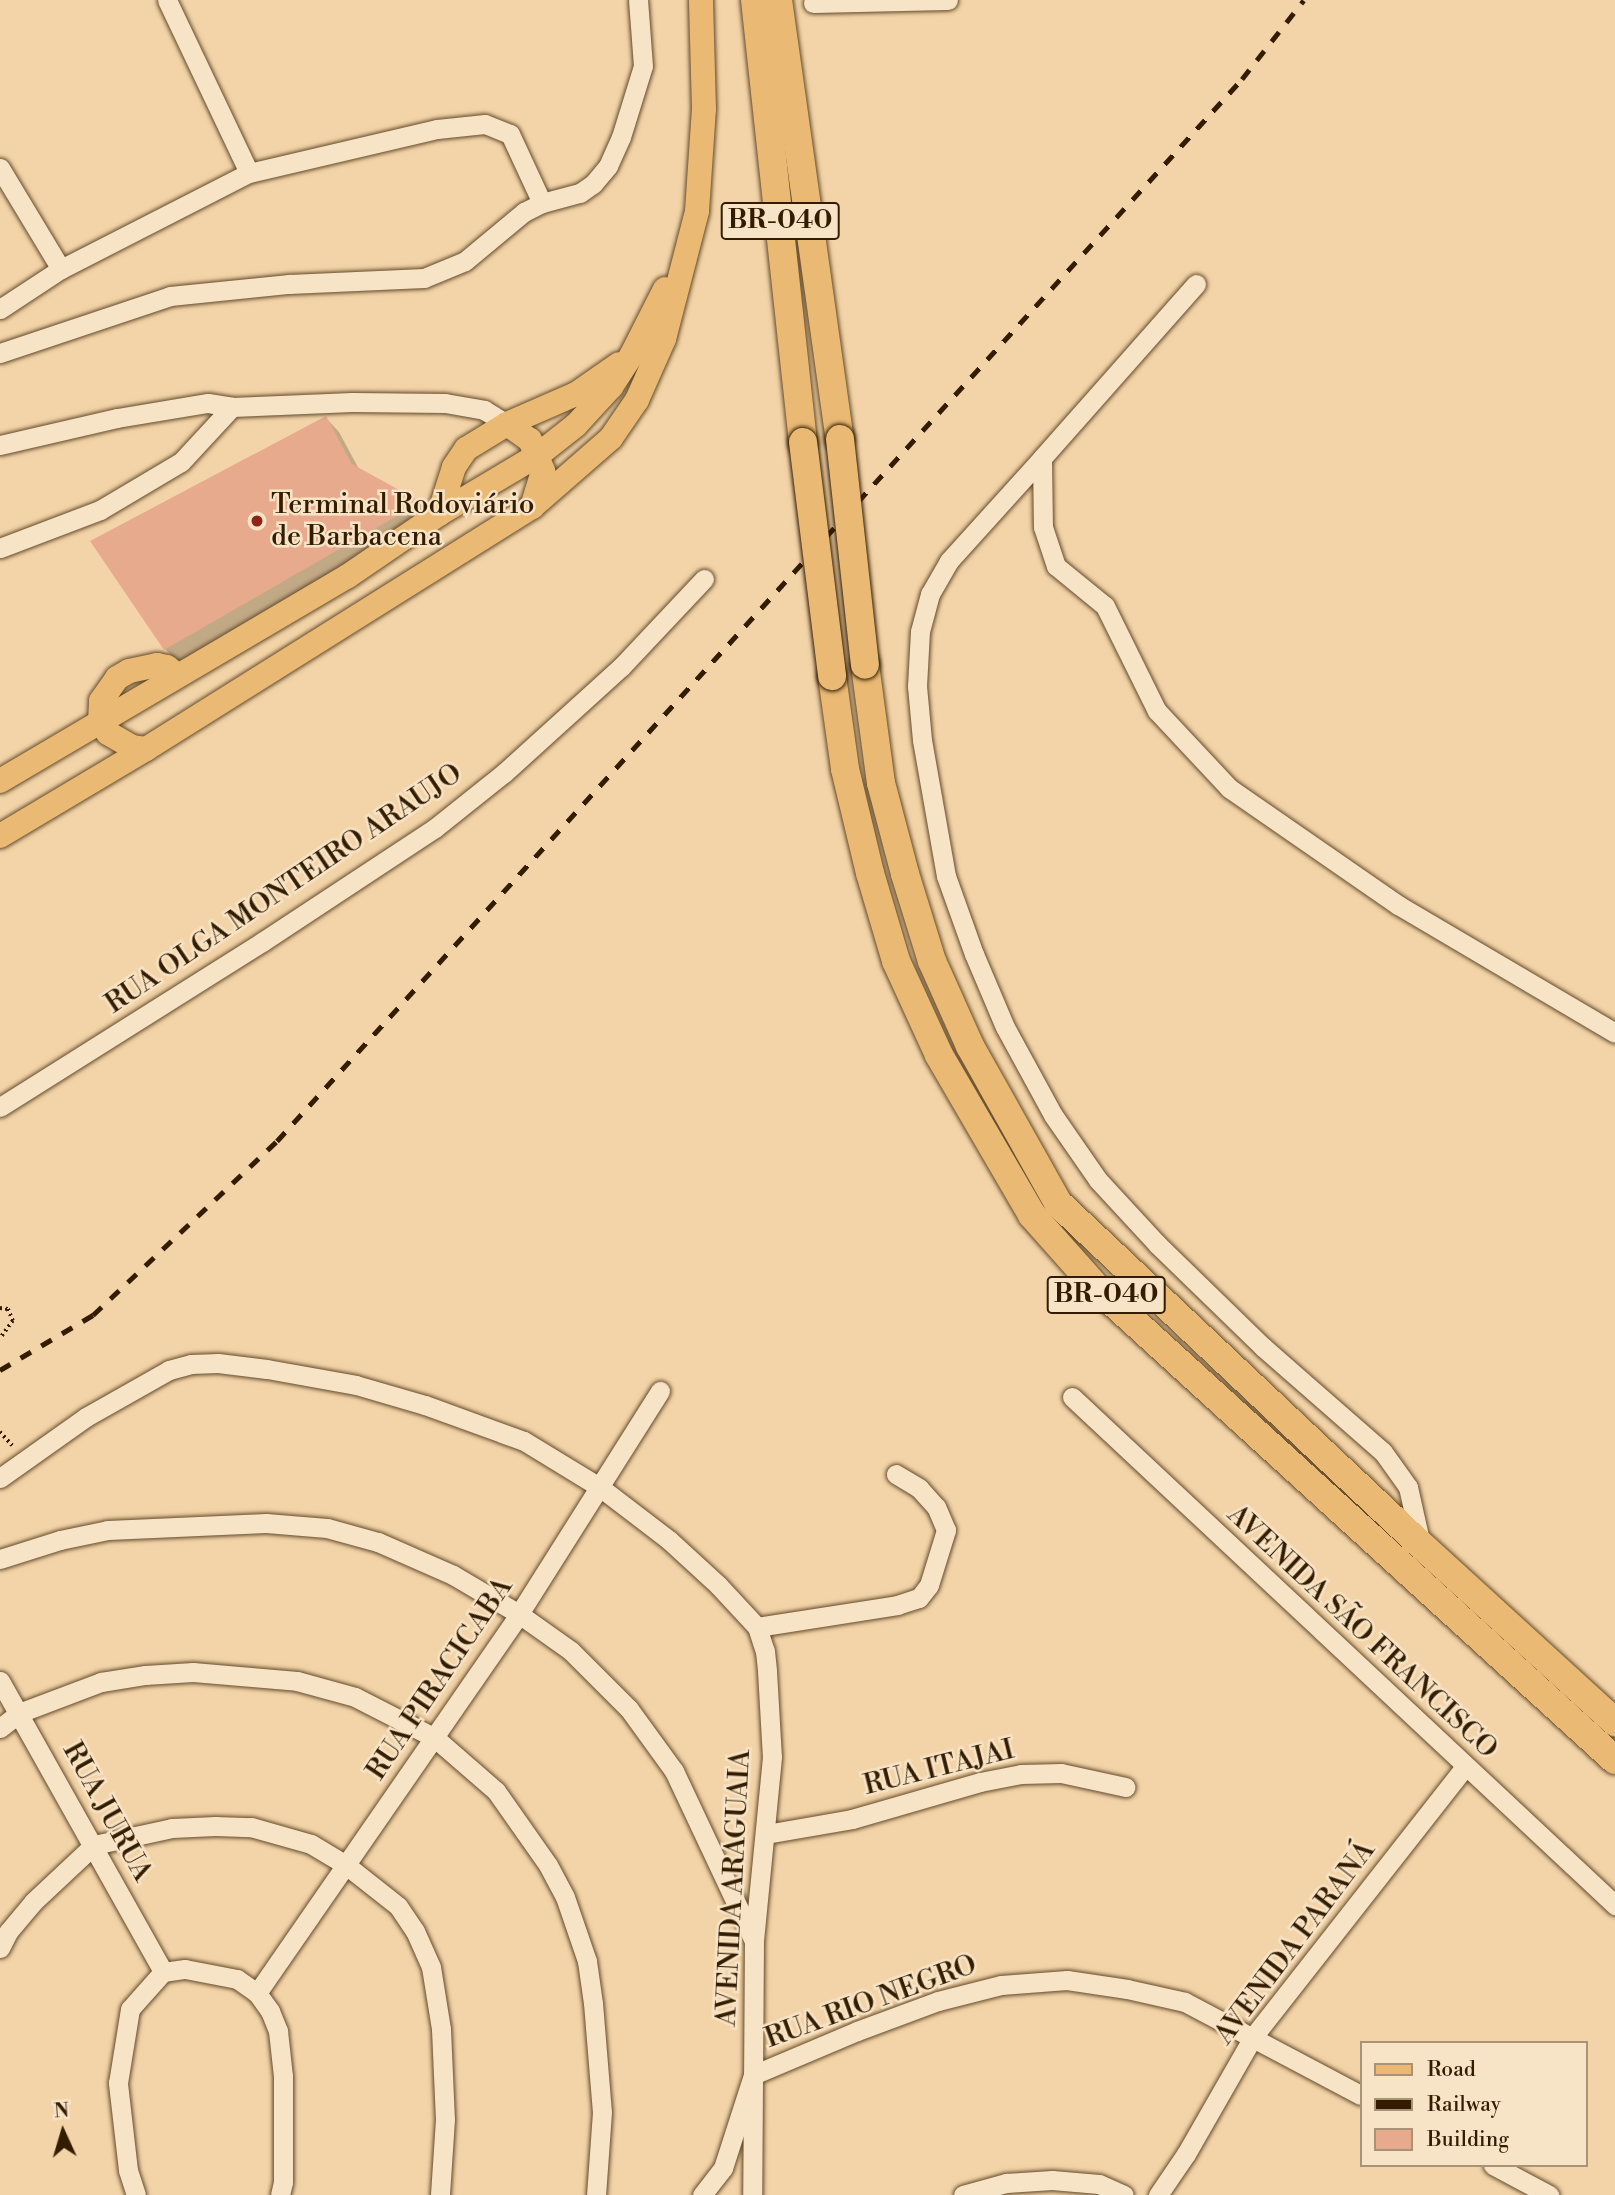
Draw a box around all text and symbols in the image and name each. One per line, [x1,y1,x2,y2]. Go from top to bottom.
road number: BR-040 [720,198,840,244]
place label: Terminal Rodoviário de Barbacena [271,488,535,554]
marker: Terminal Rodoviário de Barbacena [249,513,265,529]
street label: RUA OLGA MONTEIRO ARAUJO [99,757,469,1021]
road number: BR-040 [1046,1272,1166,1318]
street label: AVENIDA SÃO FRANCISCO [1220,1498,1504,1766]
street label: RUA PIRACICABA [360,1571,520,1787]
street label: RUA ITAJAI [860,1733,1018,1803]
street label: RUA JURUA [55,1736,159,1888]
street label: AVENIDA ARAGUAIA [710,1749,758,2027]
street label: AVENIDA PARANÁ [1208,1835,1382,2051]
street label: RUA RIO NEGRO [761,1948,981,2056]
legend [1360,2041,1587,2167]
text: Road [1427,2057,1476,2083]
text: Railway [1427,2092,1501,2118]
north arrow [28,2097,98,2167]
text: N [53,2099,70,2124]
text: Building [1427,2127,1509,2153]

